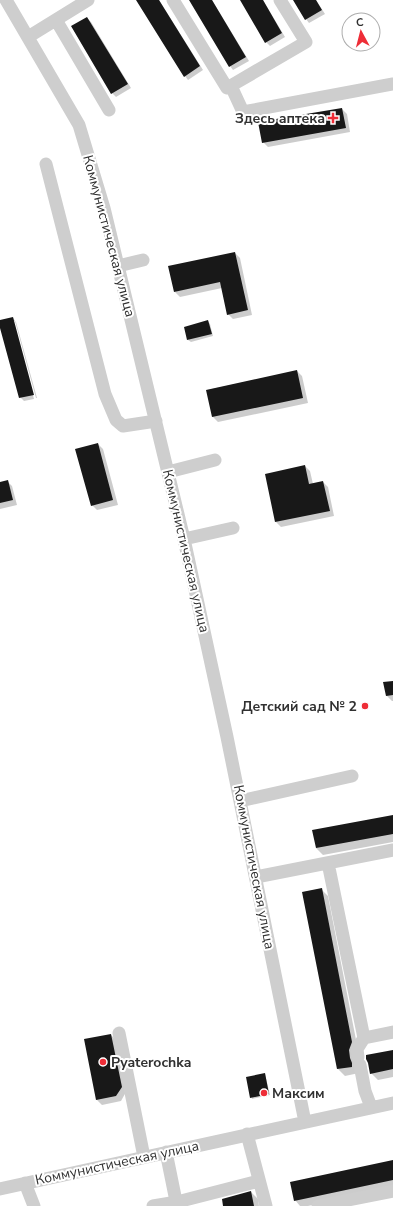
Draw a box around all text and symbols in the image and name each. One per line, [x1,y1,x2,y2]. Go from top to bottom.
north arrow [341,12,381,52]
text: С [355,15,365,30]
place label: Здесь аптека [235,109,325,128]
marker: Здесь аптека [328,113,338,123]
street label: Коммунистическая улица [78,153,140,319]
street label: Коммунистическая улица [158,467,214,635]
place label: Детский сад № 2 [241,697,357,716]
marker: Детский сад № 2 [360,701,370,711]
street label: Коммунистическая улица [229,783,279,951]
place label: Pyaterochka [111,1053,191,1072]
marker: Pyaterochka [98,1057,108,1067]
place label: Максим [272,1084,325,1103]
marker: Максим [259,1088,269,1098]
street label: Коммунистическая улица [33,1136,201,1190]

